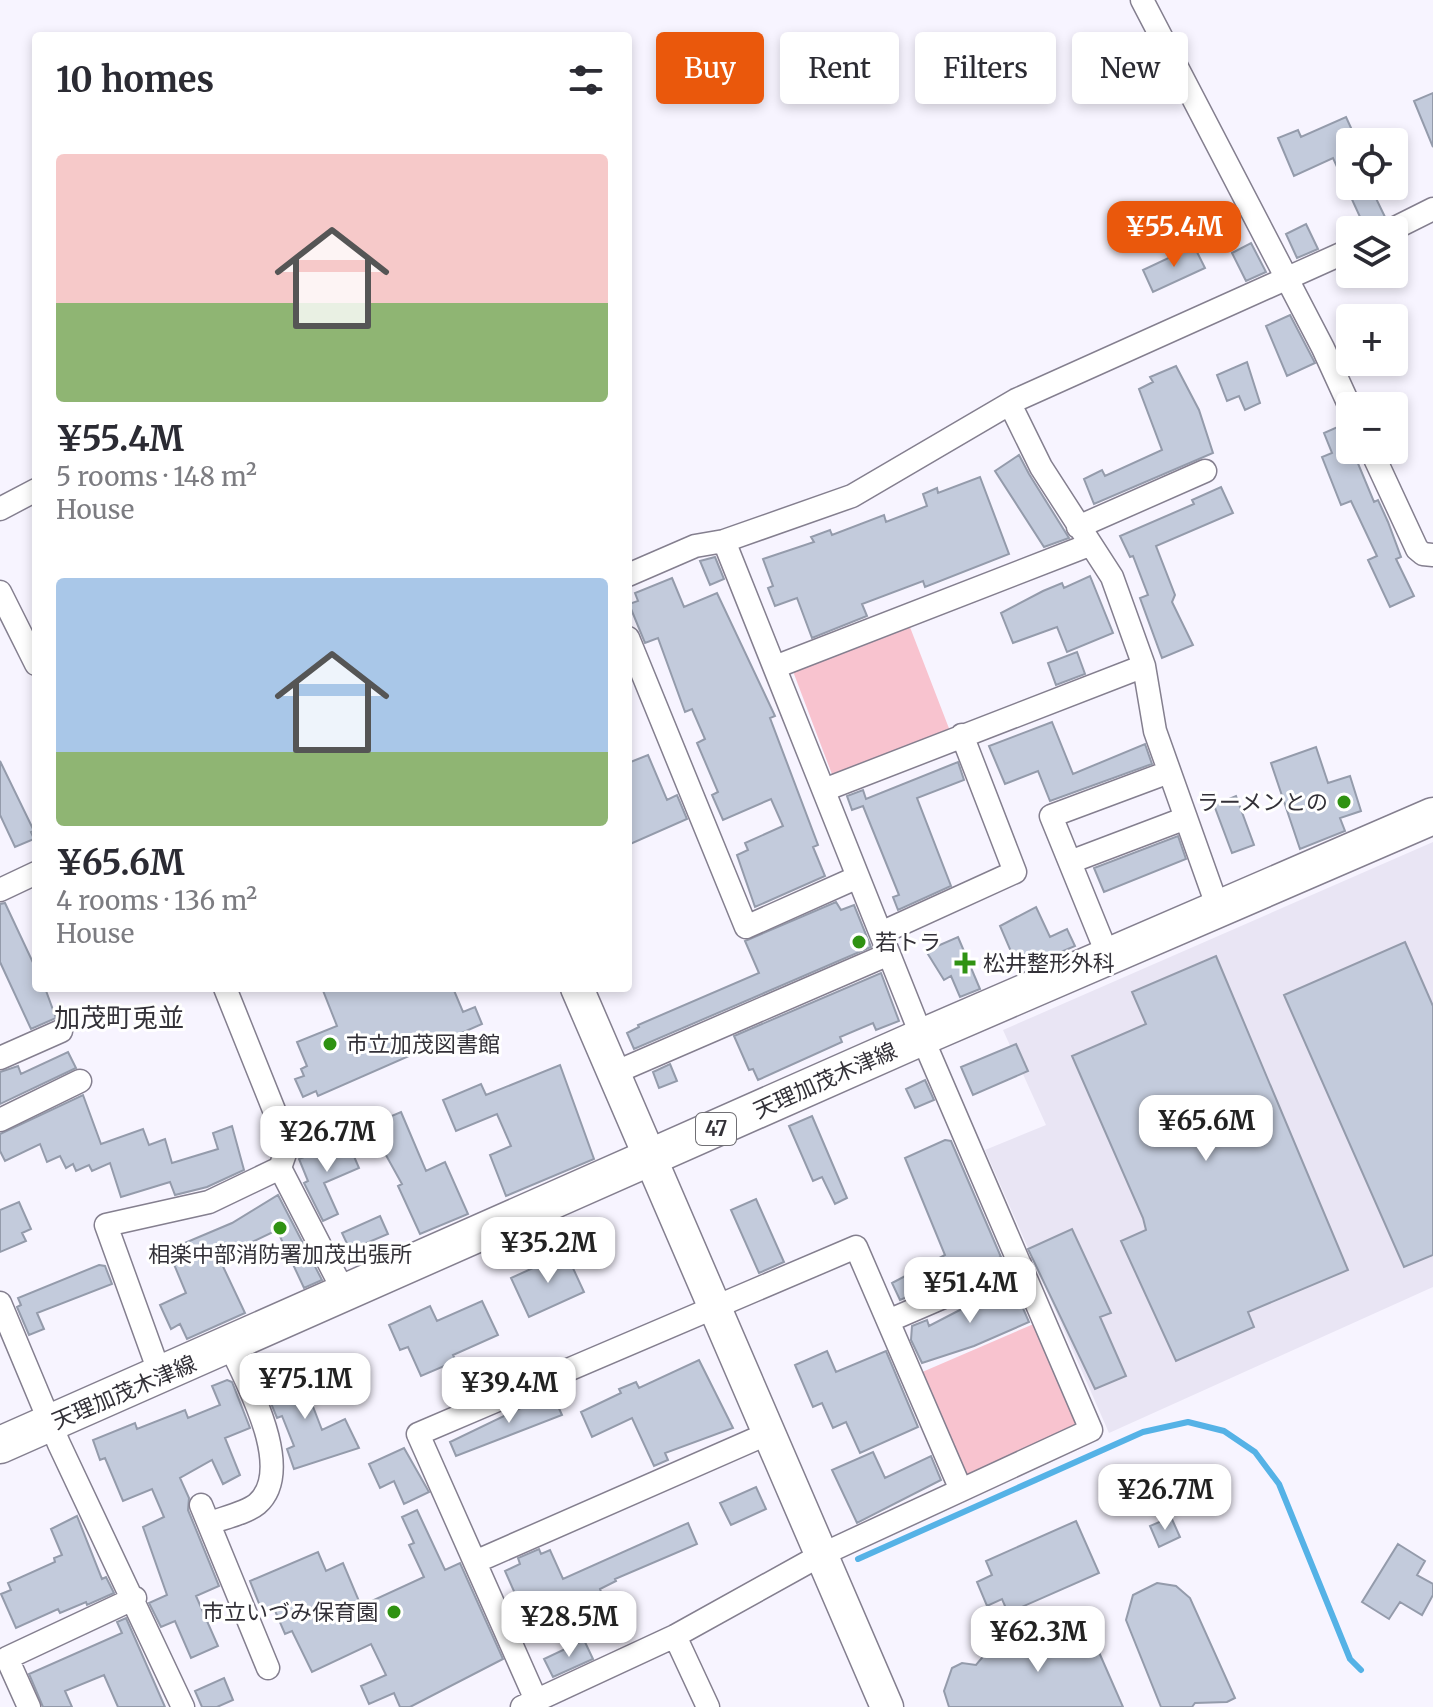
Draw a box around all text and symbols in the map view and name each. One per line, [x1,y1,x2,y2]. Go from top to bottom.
chip: Buy [656,32,764,104]
chip: Rent [780,32,899,104]
chip: Filters [915,32,1056,104]
chip: New [1072,32,1188,104]
icon: filters [564,58,608,102]
text: 10 homes [56,59,214,101]
map controls [1336,128,1408,464]
button: locate [1336,128,1408,200]
pin: ¥55.4M [1109,201,1239,269]
icon: home [260,206,404,350]
text: ¥55.4M [1125,210,1223,243]
button: layers [1336,216,1408,288]
button: + [1336,304,1408,376]
button: − [1336,392,1408,464]
text: ¥55.4M [56,418,184,460]
text: 5 rooms · 148 m² [56,460,257,493]
text: House [56,493,134,526]
icon: home [260,630,404,774]
place label: ラーメンとの [1197,788,1328,816]
marker: ラーメンとの [1335,793,1353,811]
text: ¥65.6M [56,842,185,884]
text: 4 rooms · 136 m² [56,884,257,917]
text: House [56,917,134,950]
place label: 若トラ [875,928,941,956]
marker: 若トラ [850,933,868,951]
place label: 松井整形外科 [983,949,1115,977]
marker: 松井整形外科 [954,952,976,974]
district label: 加茂町兎並 [54,1001,184,1034]
place label: 市立加茂図書館 [346,1030,500,1058]
marker: 市立加茂図書館 [321,1035,339,1053]
street label: 天理加茂木津線 [749,1036,901,1124]
pin: ¥65.6M [1141,1095,1271,1163]
text: ¥65.6M [1157,1104,1255,1137]
pin: ¥26.7M [262,1106,392,1174]
road number: 47 [696,1113,736,1145]
text: ¥26.7M [278,1115,376,1148]
pin: ¥35.2M [483,1217,613,1285]
marker: 相楽中部消防署加茂出張所 [271,1219,289,1237]
text: ¥35.2M [499,1226,597,1259]
place label: 相楽中部消防署加茂出張所 [148,1240,412,1268]
pin: ¥51.4M [905,1257,1035,1325]
text: ¥51.4M [922,1266,1018,1299]
street label: 天理加茂木津線 [48,1349,200,1435]
pin: ¥75.1M [240,1353,370,1421]
pin: ¥39.4M [444,1357,574,1425]
text: ¥75.1M [257,1362,353,1395]
text: ¥39.4M [460,1366,558,1399]
pin: ¥26.7M [1100,1464,1230,1532]
text: ¥26.7M [1116,1473,1214,1506]
pin: ¥28.5M [504,1591,634,1659]
place label: 市立いづみ保育園 [202,1598,378,1626]
text: ¥28.5M [519,1600,619,1633]
marker: 市立いづみ保育園 [385,1603,403,1621]
pin: ¥62.3M [973,1606,1103,1674]
text: ¥62.3M [989,1615,1087,1648]

